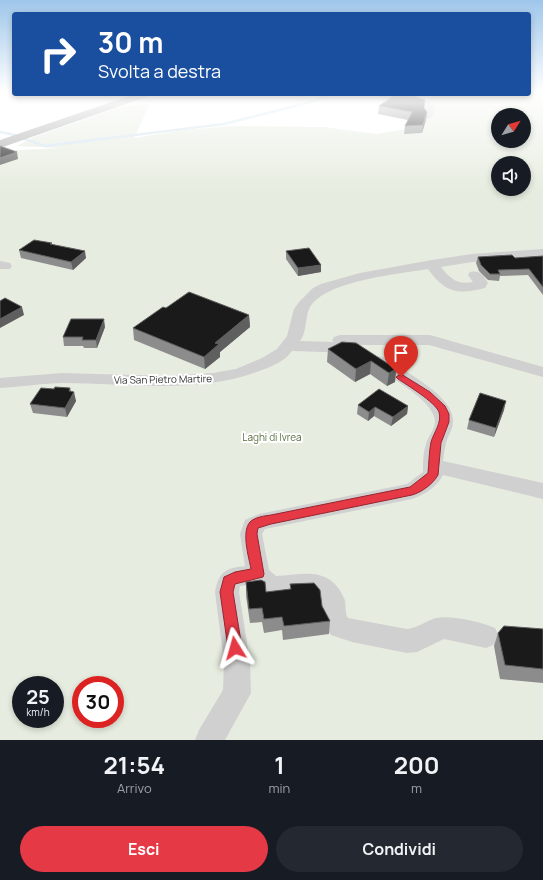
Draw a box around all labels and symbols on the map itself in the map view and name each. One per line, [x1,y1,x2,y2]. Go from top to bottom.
north arrow [491,108,531,148]
pin [384,336,418,377]
street label: Via San Pietro Martire [114,371,212,387]
park label: Laghi di Ivrea [242,430,302,444]
position arrow [214,627,256,669]
speed limit sign: 30 [72,676,124,728]

